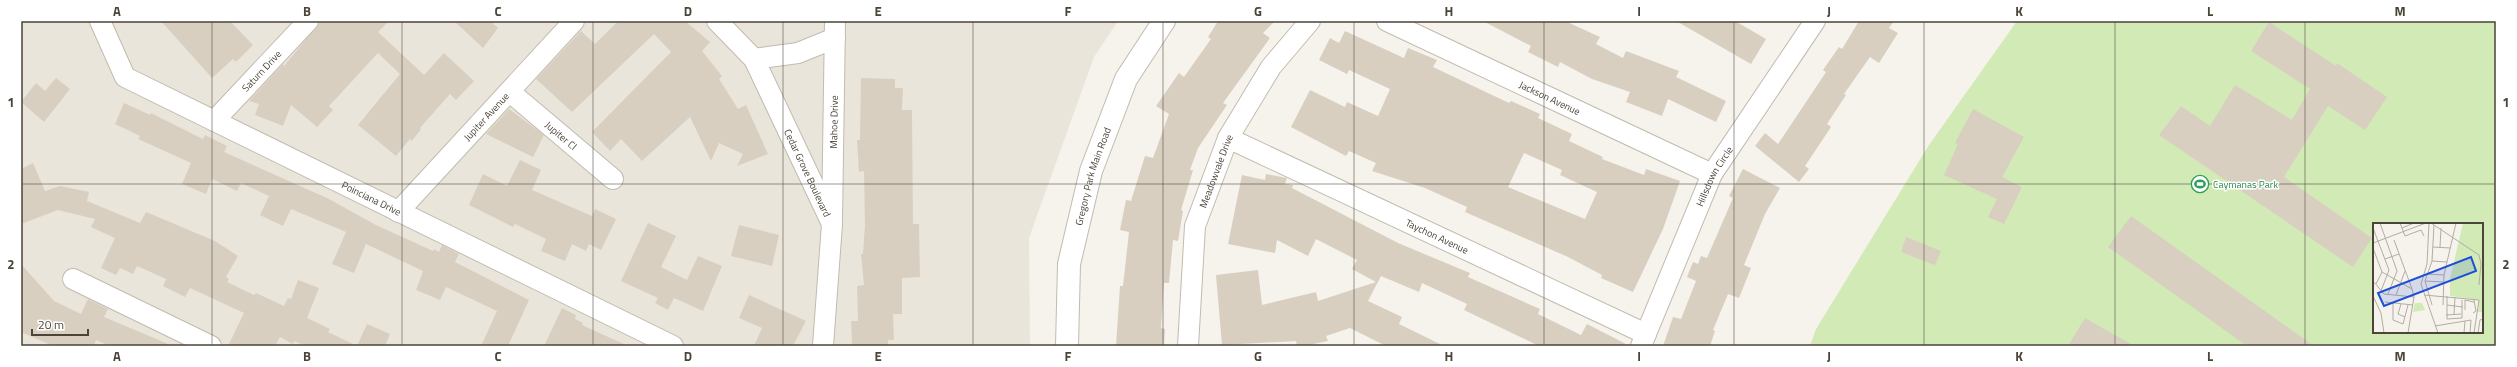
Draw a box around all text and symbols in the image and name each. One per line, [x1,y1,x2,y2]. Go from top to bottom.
text: A [113,1,121,21]
text: B [303,1,311,21]
text: C [494,1,502,21]
text: D [684,1,692,21]
text: E [874,1,882,21]
text: F [1065,1,1072,21]
text: G [1254,1,1262,21]
text: H [1445,1,1453,21]
text: I [1637,1,1641,21]
text: J [1827,1,1831,21]
text: K [2015,1,2023,21]
text: L [2207,1,2213,21]
text: M [2394,1,2406,21]
street label: Saturn Drive [238,47,285,95]
street label: Jackson Avenue [1517,77,1583,119]
street label: Jupiter Avenue [460,89,513,144]
text: 1 [7,92,15,112]
text: 1 [2502,92,2510,112]
street label: Mahoe Drive [826,95,842,149]
street label: Jupiter Cl [542,118,580,154]
street label: Gregory Park Main Road [1071,125,1115,227]
street label: Cedar Grove Boulevard [780,127,835,220]
street label: Meadowvale Drive [1195,131,1237,210]
street label: Hillsdown Circle [1692,143,1737,209]
sports icon: Caymanas Park [2190,174,2210,194]
street label: Poinciana Drive [339,177,404,220]
place label: Caymanas Park [2213,177,2278,192]
street label: Taychon Avenue [1403,215,1471,258]
inset map [2373,223,2483,333]
text: 2 [7,254,15,274]
text: 2 [2502,254,2510,274]
scale bar [32,311,88,337]
text: 20 m [38,315,64,334]
text: A [113,346,121,366]
text: B [303,346,311,366]
text: C [494,346,502,366]
text: D [684,346,692,366]
text: E [874,346,882,366]
text: F [1065,346,1072,366]
text: G [1254,346,1262,366]
text: H [1445,346,1453,366]
text: I [1637,346,1641,366]
text: J [1827,346,1831,366]
text: K [2015,346,2023,366]
text: L [2207,346,2213,366]
text: M [2394,346,2406,366]

